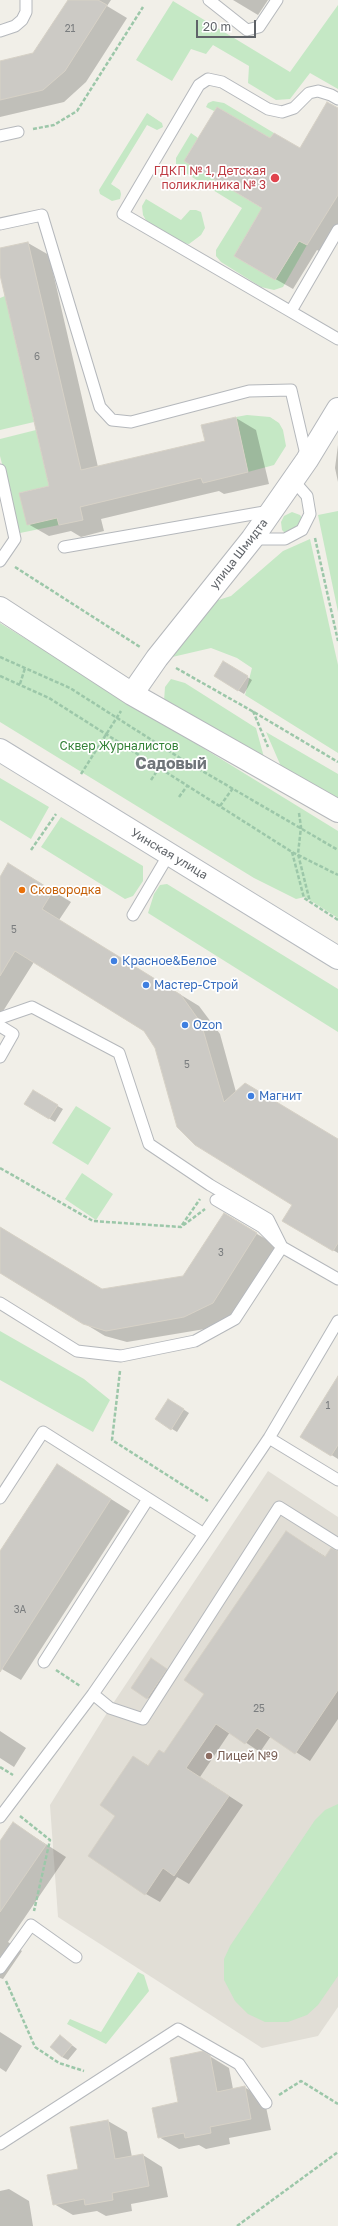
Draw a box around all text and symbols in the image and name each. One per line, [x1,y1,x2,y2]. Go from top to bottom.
scale bar [198,12,258,38]
text: 20 m [203,19,231,34]
house number: 21 [65,23,75,35]
place label: ГДКП № 1, Детская поликлиника № 3 [154,164,266,192]
marker: ГДКП № 1, Детская поликлиника № 3 [269,172,281,184]
house number: 6 [34,351,40,363]
street label: улица Шмидта [207,516,271,592]
park label: Сквер Журналистов [59,739,179,753]
district label: Садовый [135,754,207,774]
street label: Уинская улица [128,825,210,883]
place label: Сковородка [30,883,101,897]
marker: Сковородка [17,885,27,895]
house number: 5 [11,924,17,936]
place label: Красное&Белое [122,954,217,968]
marker: Красное&Белое [109,956,119,966]
place label: Мастер-Строй [154,978,238,992]
marker: Мастер-Строй [141,980,151,990]
place label: Ozon [193,1018,222,1032]
marker: Ozon [180,1020,190,1030]
house number: 5 [184,1059,190,1071]
place label: Магнит [259,1089,302,1103]
marker: Магнит [246,1091,256,1101]
house number: 3 [218,1247,224,1259]
house number: 1 [326,1400,330,1412]
house number: 3А [14,1604,26,1616]
house number: 25 [253,1703,265,1715]
place label: Лицей №9 [217,1749,278,1763]
marker: Лицей №9 [204,1751,214,1761]

